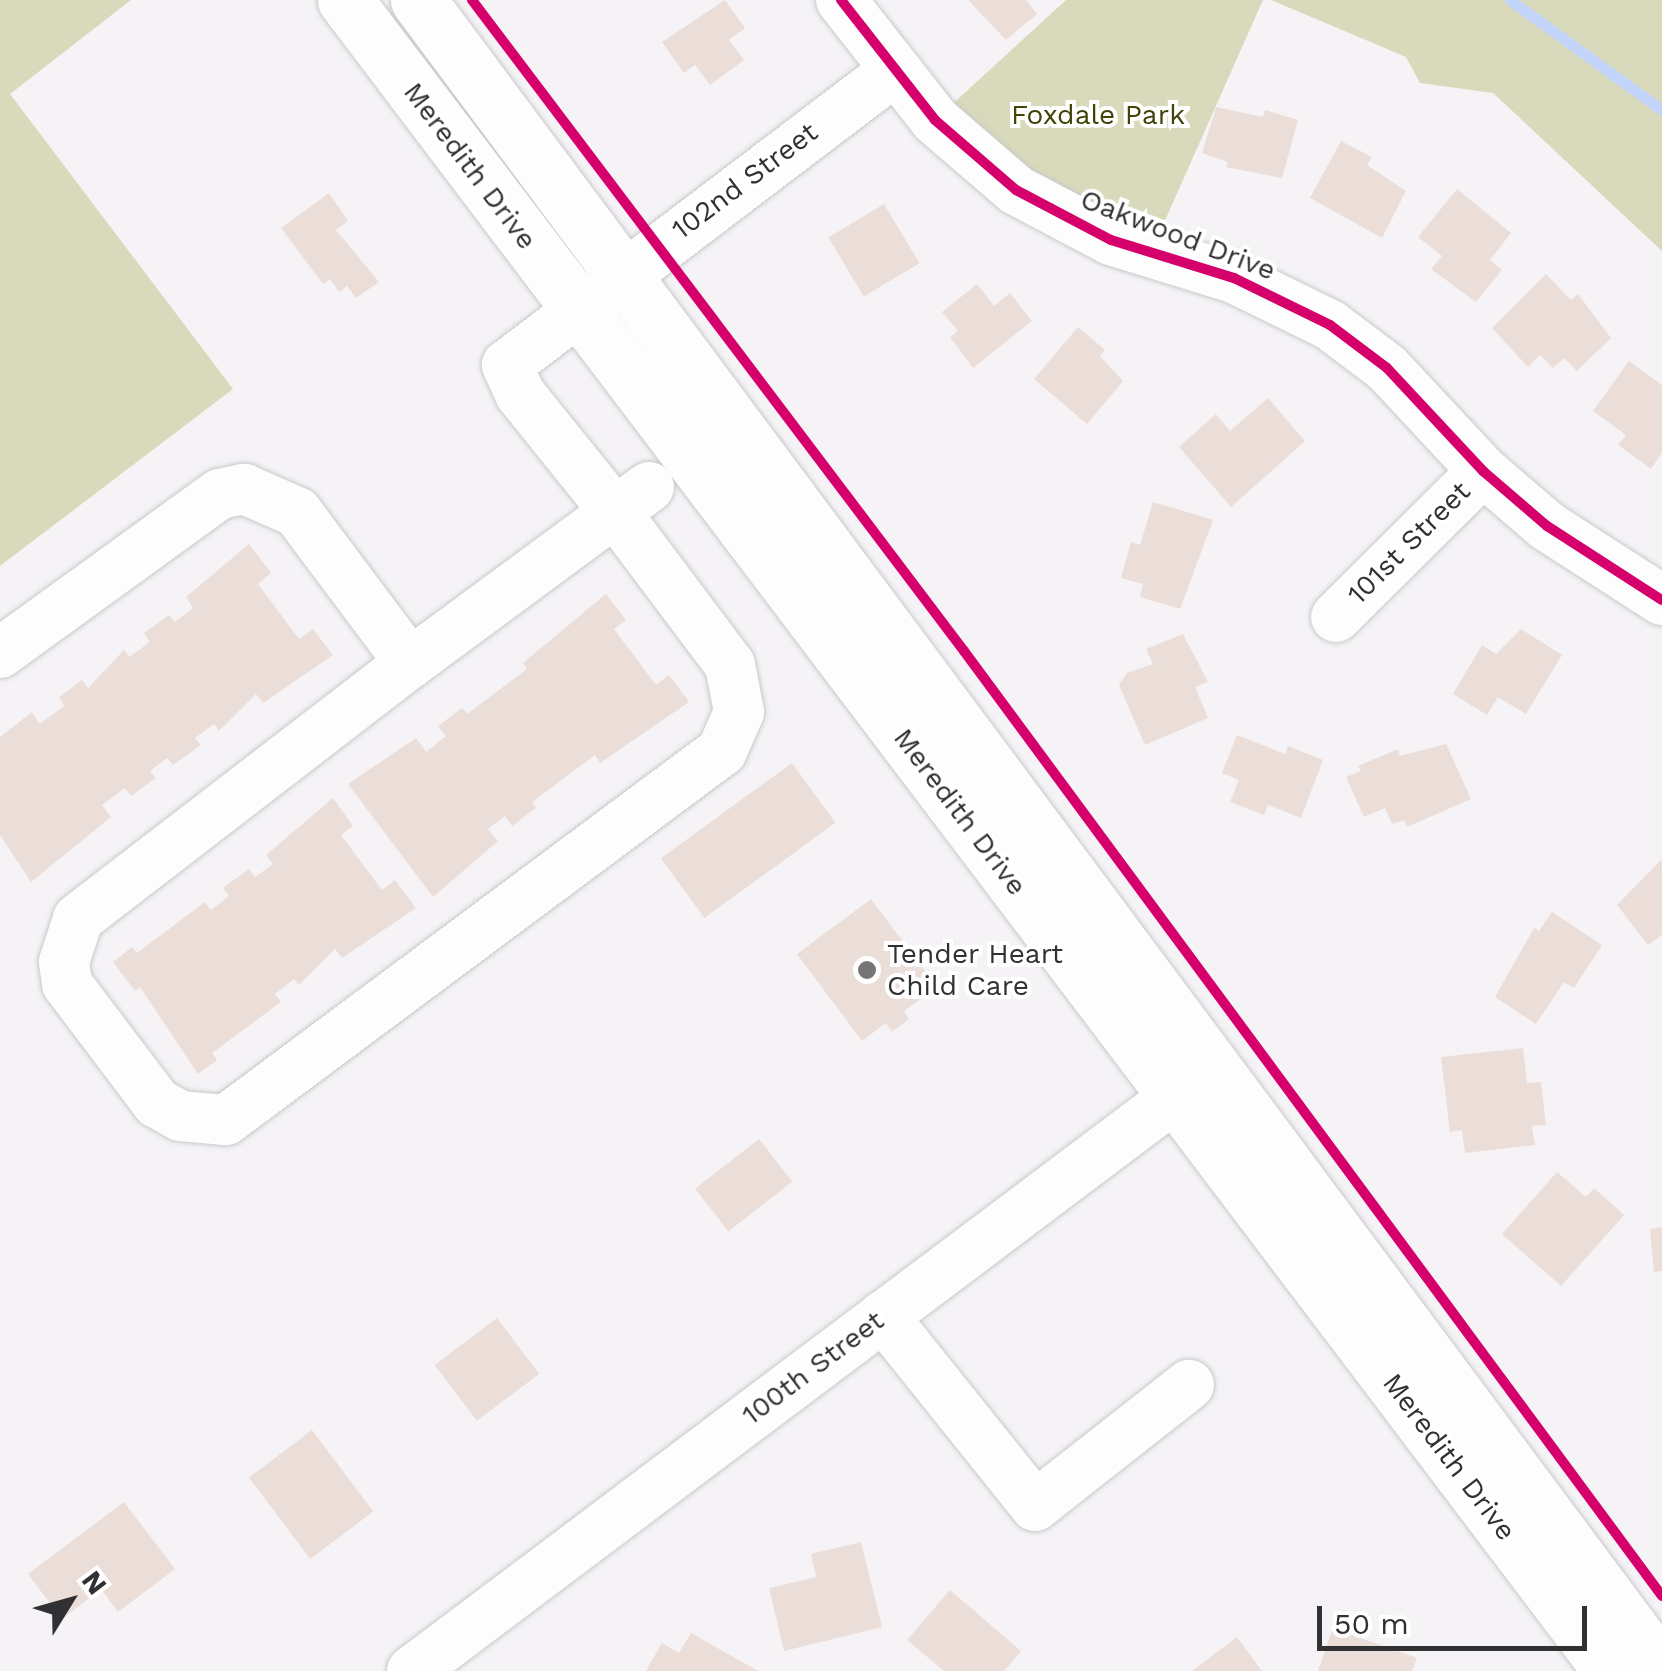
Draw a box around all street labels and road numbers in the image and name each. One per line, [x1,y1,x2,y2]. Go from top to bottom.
street label: Meredith Drive [396,76,544,256]
street label: 102nd Street [666,115,824,247]
street label: Oakwood Drive [1076,182,1280,288]
street label: 101st Street [1341,475,1477,611]
street label: Meredith Drive [886,722,1034,902]
street label: 100th Street [736,1304,890,1432]
street label: Meredith Drive [1375,1367,1523,1547]

